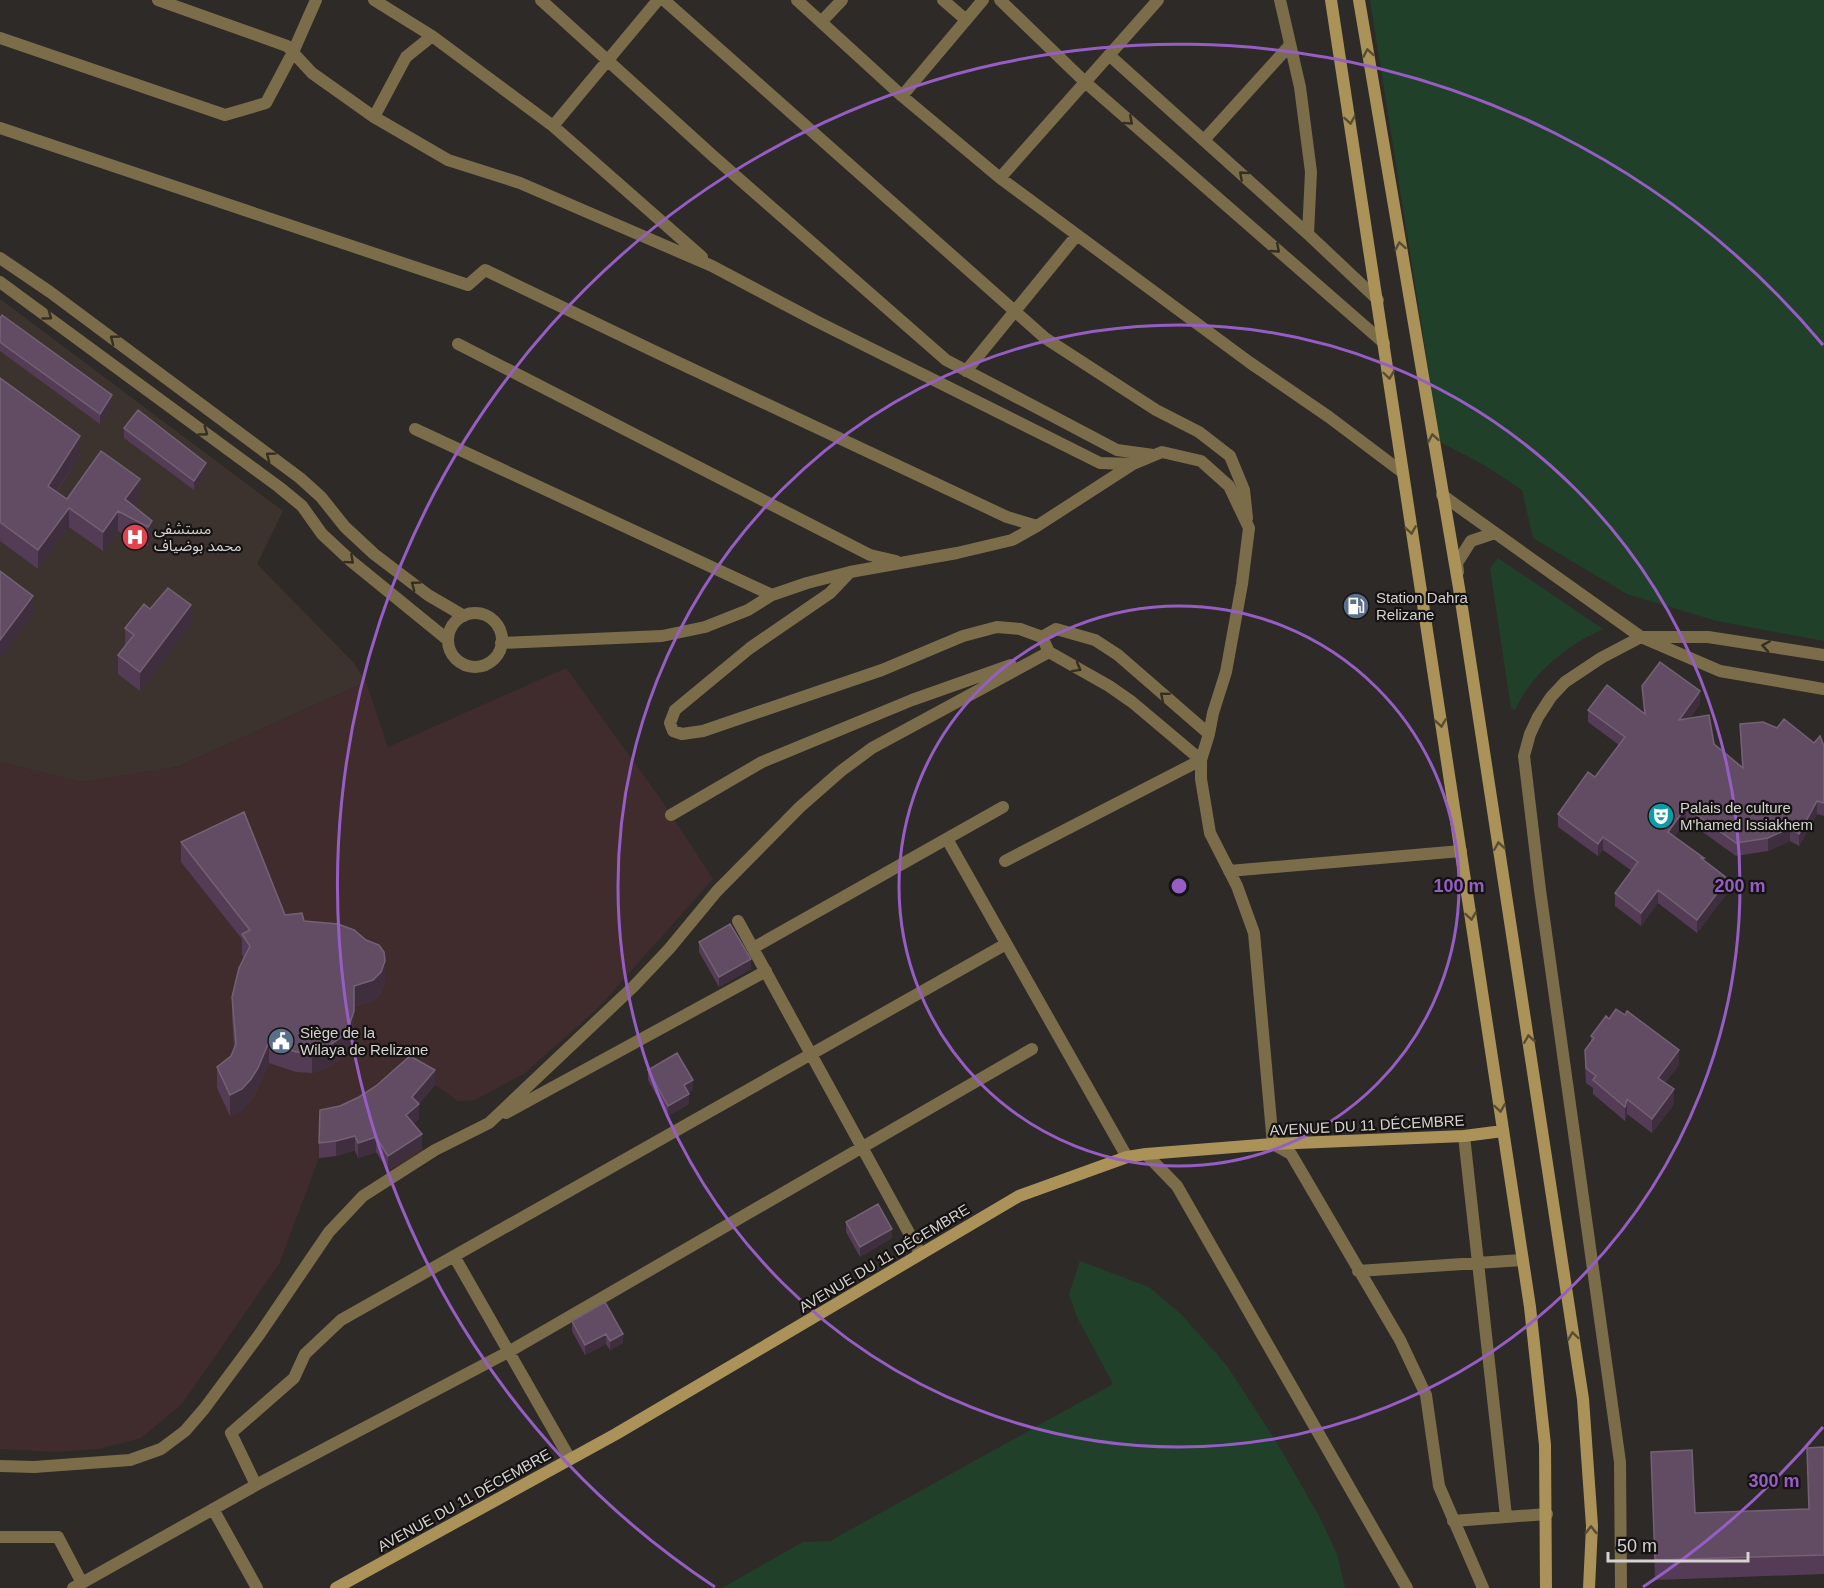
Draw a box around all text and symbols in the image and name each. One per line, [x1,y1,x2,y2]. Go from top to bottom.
one-way arrow [1362,49,1374,58]
one-way arrow [1122,114,1133,125]
one-way arrow [1344,115,1356,125]
one-way arrow [1239,171,1250,182]
one-way arrow [1394,241,1407,251]
one-way arrow [1269,242,1280,253]
one-way arrow [41,309,52,320]
one-way arrow [109,335,120,346]
one-way arrow [1382,371,1394,380]
one-way arrow [198,425,209,436]
one-way arrow [1427,433,1439,442]
one-way arrow [265,452,276,463]
place label: مستشفى محمد بوضياف [154,520,242,555]
hospital icon: مستشفى محمد بوضياف [120,522,150,552]
one-way arrow [1405,526,1417,535]
one-way arrow [344,553,354,564]
one-way arrow [410,581,421,592]
place label: Station Dahra Relizane [1376,589,1468,623]
fuel station icon: Station Dahra Relizane [1341,591,1371,621]
one-way arrow [1762,640,1771,652]
one-way arrow [1071,660,1081,672]
one-way arrow [1160,693,1171,704]
one-way arrow [1435,718,1447,728]
place label: Palais de culture M'hamed Issiakhem [1680,799,1813,833]
theatre icon: Palais de culture M'hamed Issiakhem [1646,801,1676,831]
one-way arrow [1493,842,1505,851]
centre of rings [1169,876,1189,896]
text: 100 m [1433,876,1485,896]
text: 200 m [1714,876,1766,896]
one-way arrow [1464,910,1477,920]
place label: Siège de la Wilaya de Relizane [300,1024,428,1058]
public building icon: Siège de la Wilaya de Relizane [266,1026,296,1056]
one-way arrow [1523,1034,1535,1044]
one-way arrow [1494,1104,1506,1113]
street label: AVENUE DU 11 DÉCEMBRE [1269,1111,1465,1139]
street label: AVENUE DU 11 DÉCEMBRE [796,1200,972,1316]
one-way arrow [1568,1331,1580,1340]
street label: AVENUE DU 11 DÉCEMBRE [374,1445,554,1555]
text: 300 m [1748,1471,1800,1491]
one-way arrow [1585,1525,1597,1534]
scale bar [1608,1525,1748,1563]
text: 50 m [1617,1536,1657,1556]

